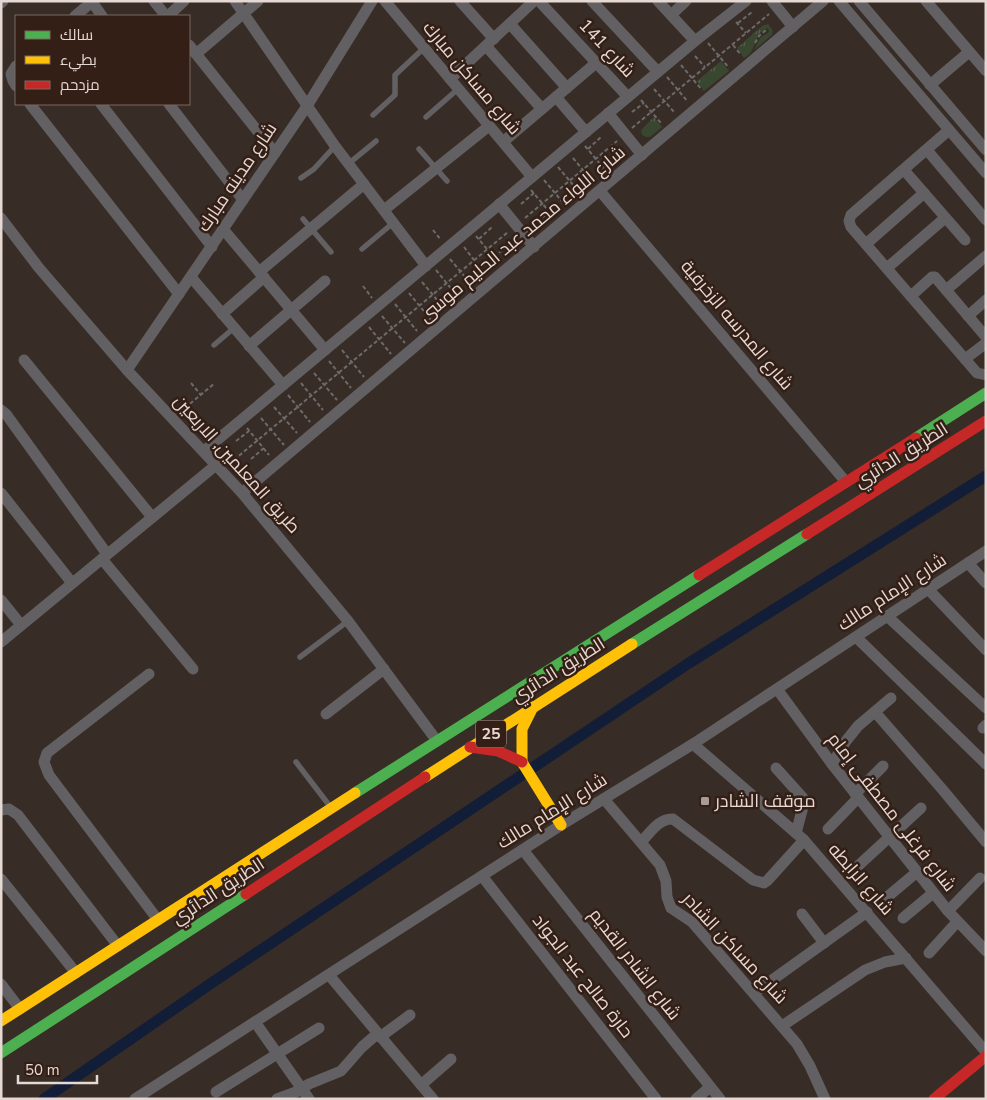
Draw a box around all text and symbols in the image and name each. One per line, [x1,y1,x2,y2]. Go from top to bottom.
street label: شارع 141 [574,14,640,82]
legend [15,15,190,105]
street label: شارع مساكن مبارك [417,16,527,140]
text: سالك [60,25,93,45]
text: بطيء [60,50,97,72]
text: مزدحم [60,75,100,95]
street label: شارع مدينه مبارك [192,118,282,236]
street label: شارع اللواء محمد عبد الحليم موسى [414,140,630,328]
street label: شارع المدرسه الزخرفية [675,255,799,395]
street label: طريق المعلمين, الاربعين [168,390,306,538]
street label: الطريق الدائري [850,417,953,495]
street label: شارع الإمام مالك [833,548,951,636]
street label: الطريق الدائري [507,632,610,710]
road number: 25 [476,721,506,748]
street label: شارع فرغلى مصطفى إمام [822,728,962,896]
street label: شارع الإمام مالك [493,768,611,854]
place label: موقف الشادر [714,789,816,813]
marker: موقف الشادر [699,795,711,807]
street label: شارع الرابطه [823,838,899,920]
street label: الطريق الدائري [167,852,270,932]
street label: شارع مساكن الشادر [676,886,793,1009]
street label: شارع الشادر القديم [584,903,686,1025]
street label: حارة صالح عبد الجواد [527,909,639,1043]
scale bar [18,1052,96,1084]
text: 50 m [25,1060,60,1080]

